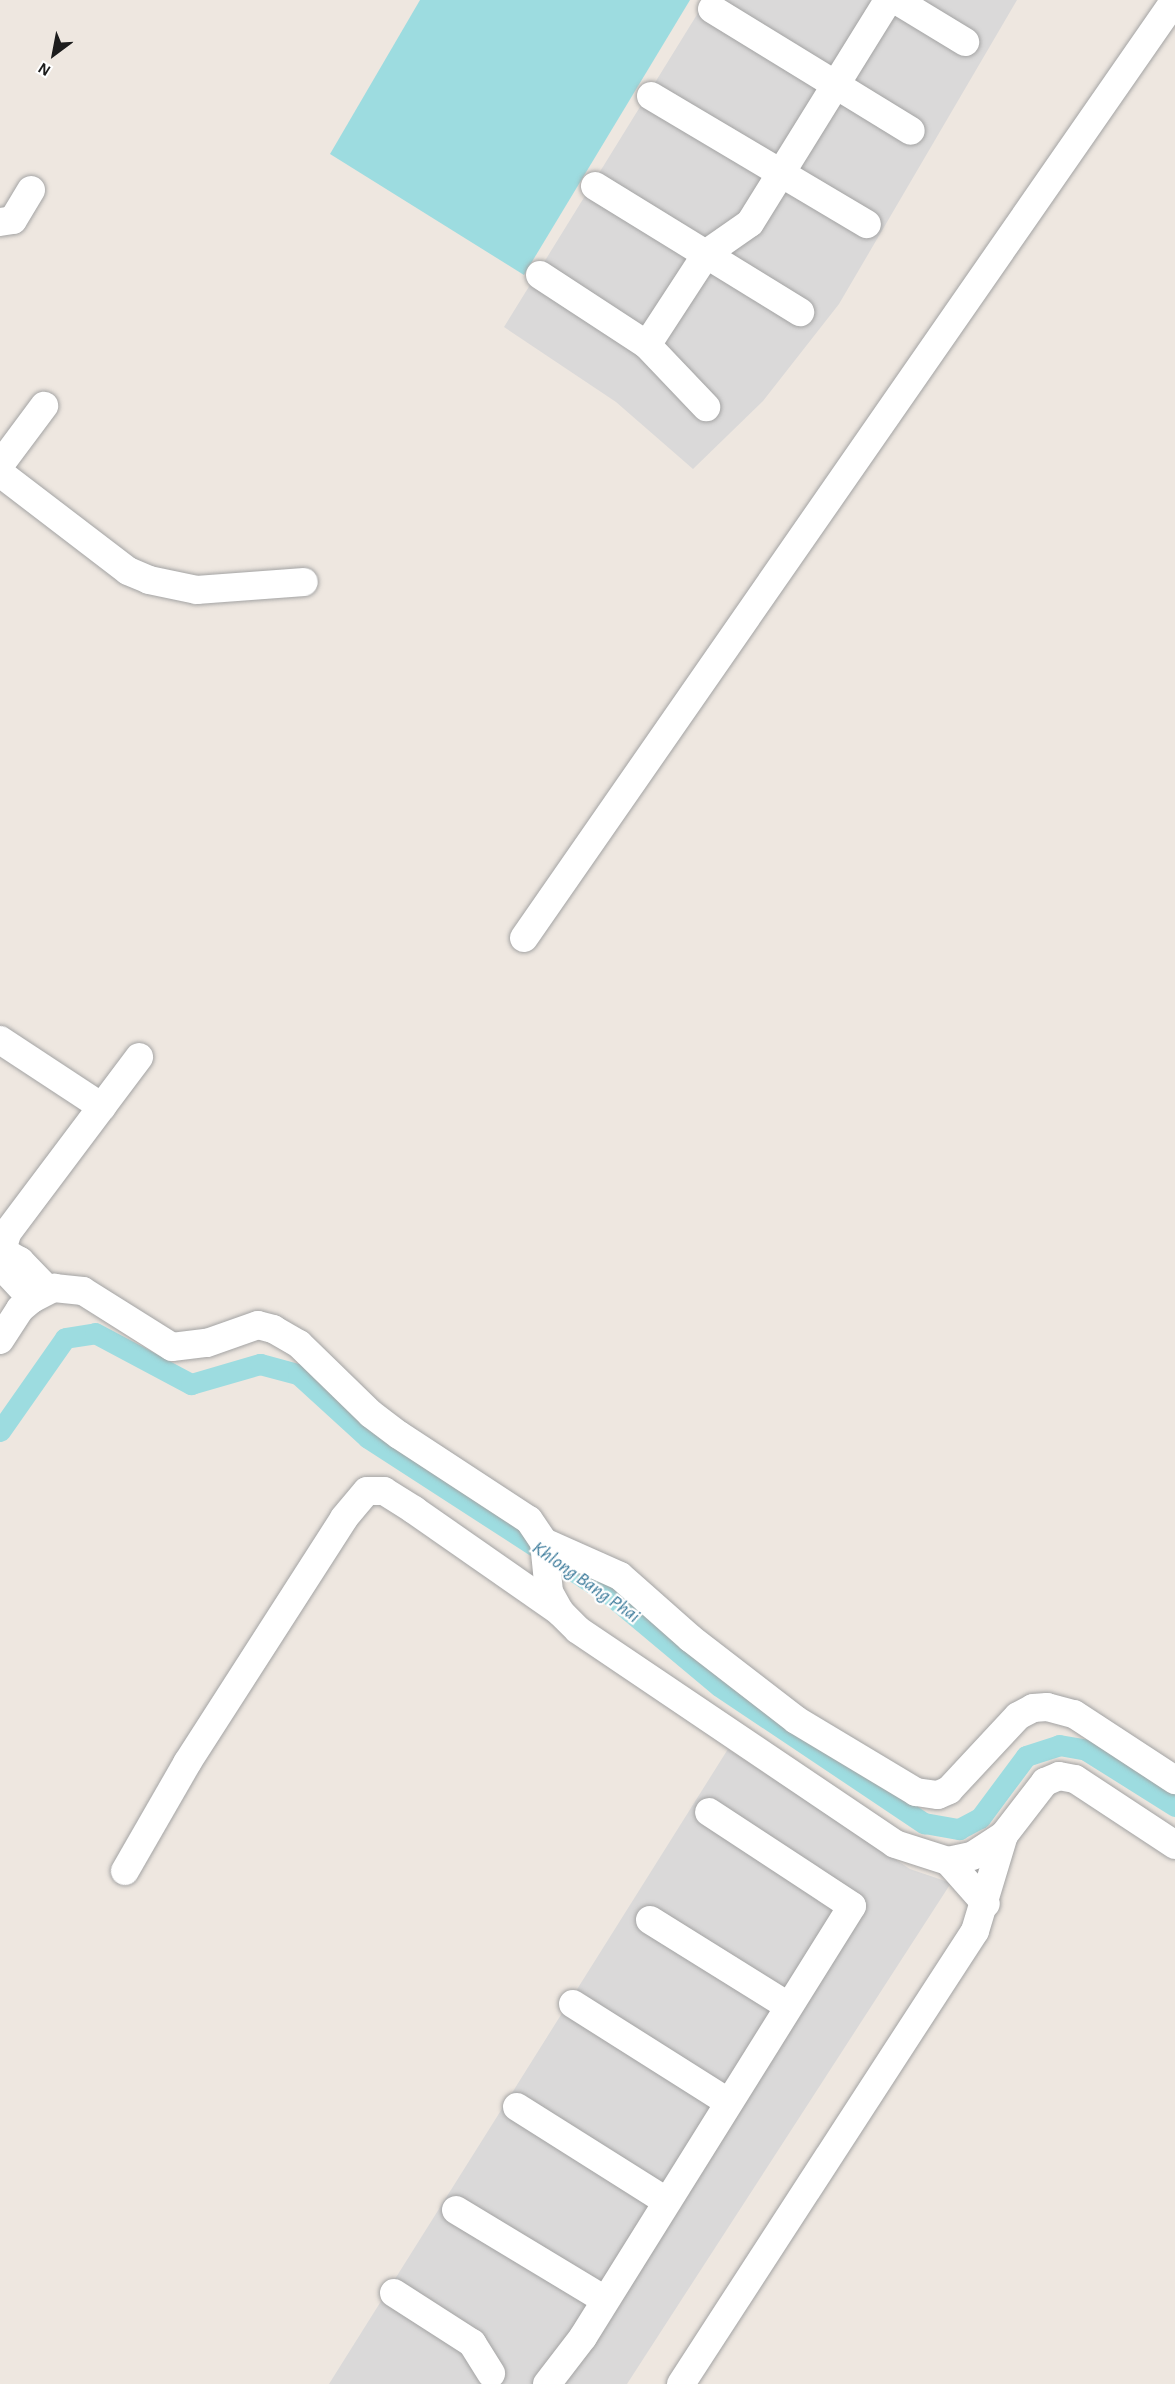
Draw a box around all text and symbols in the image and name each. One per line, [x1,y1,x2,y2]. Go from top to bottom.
north arrow [24,24,84,84]
text: N [36,60,53,79]
water label: Khlong Bang Phai [527,1536,645,1628]

